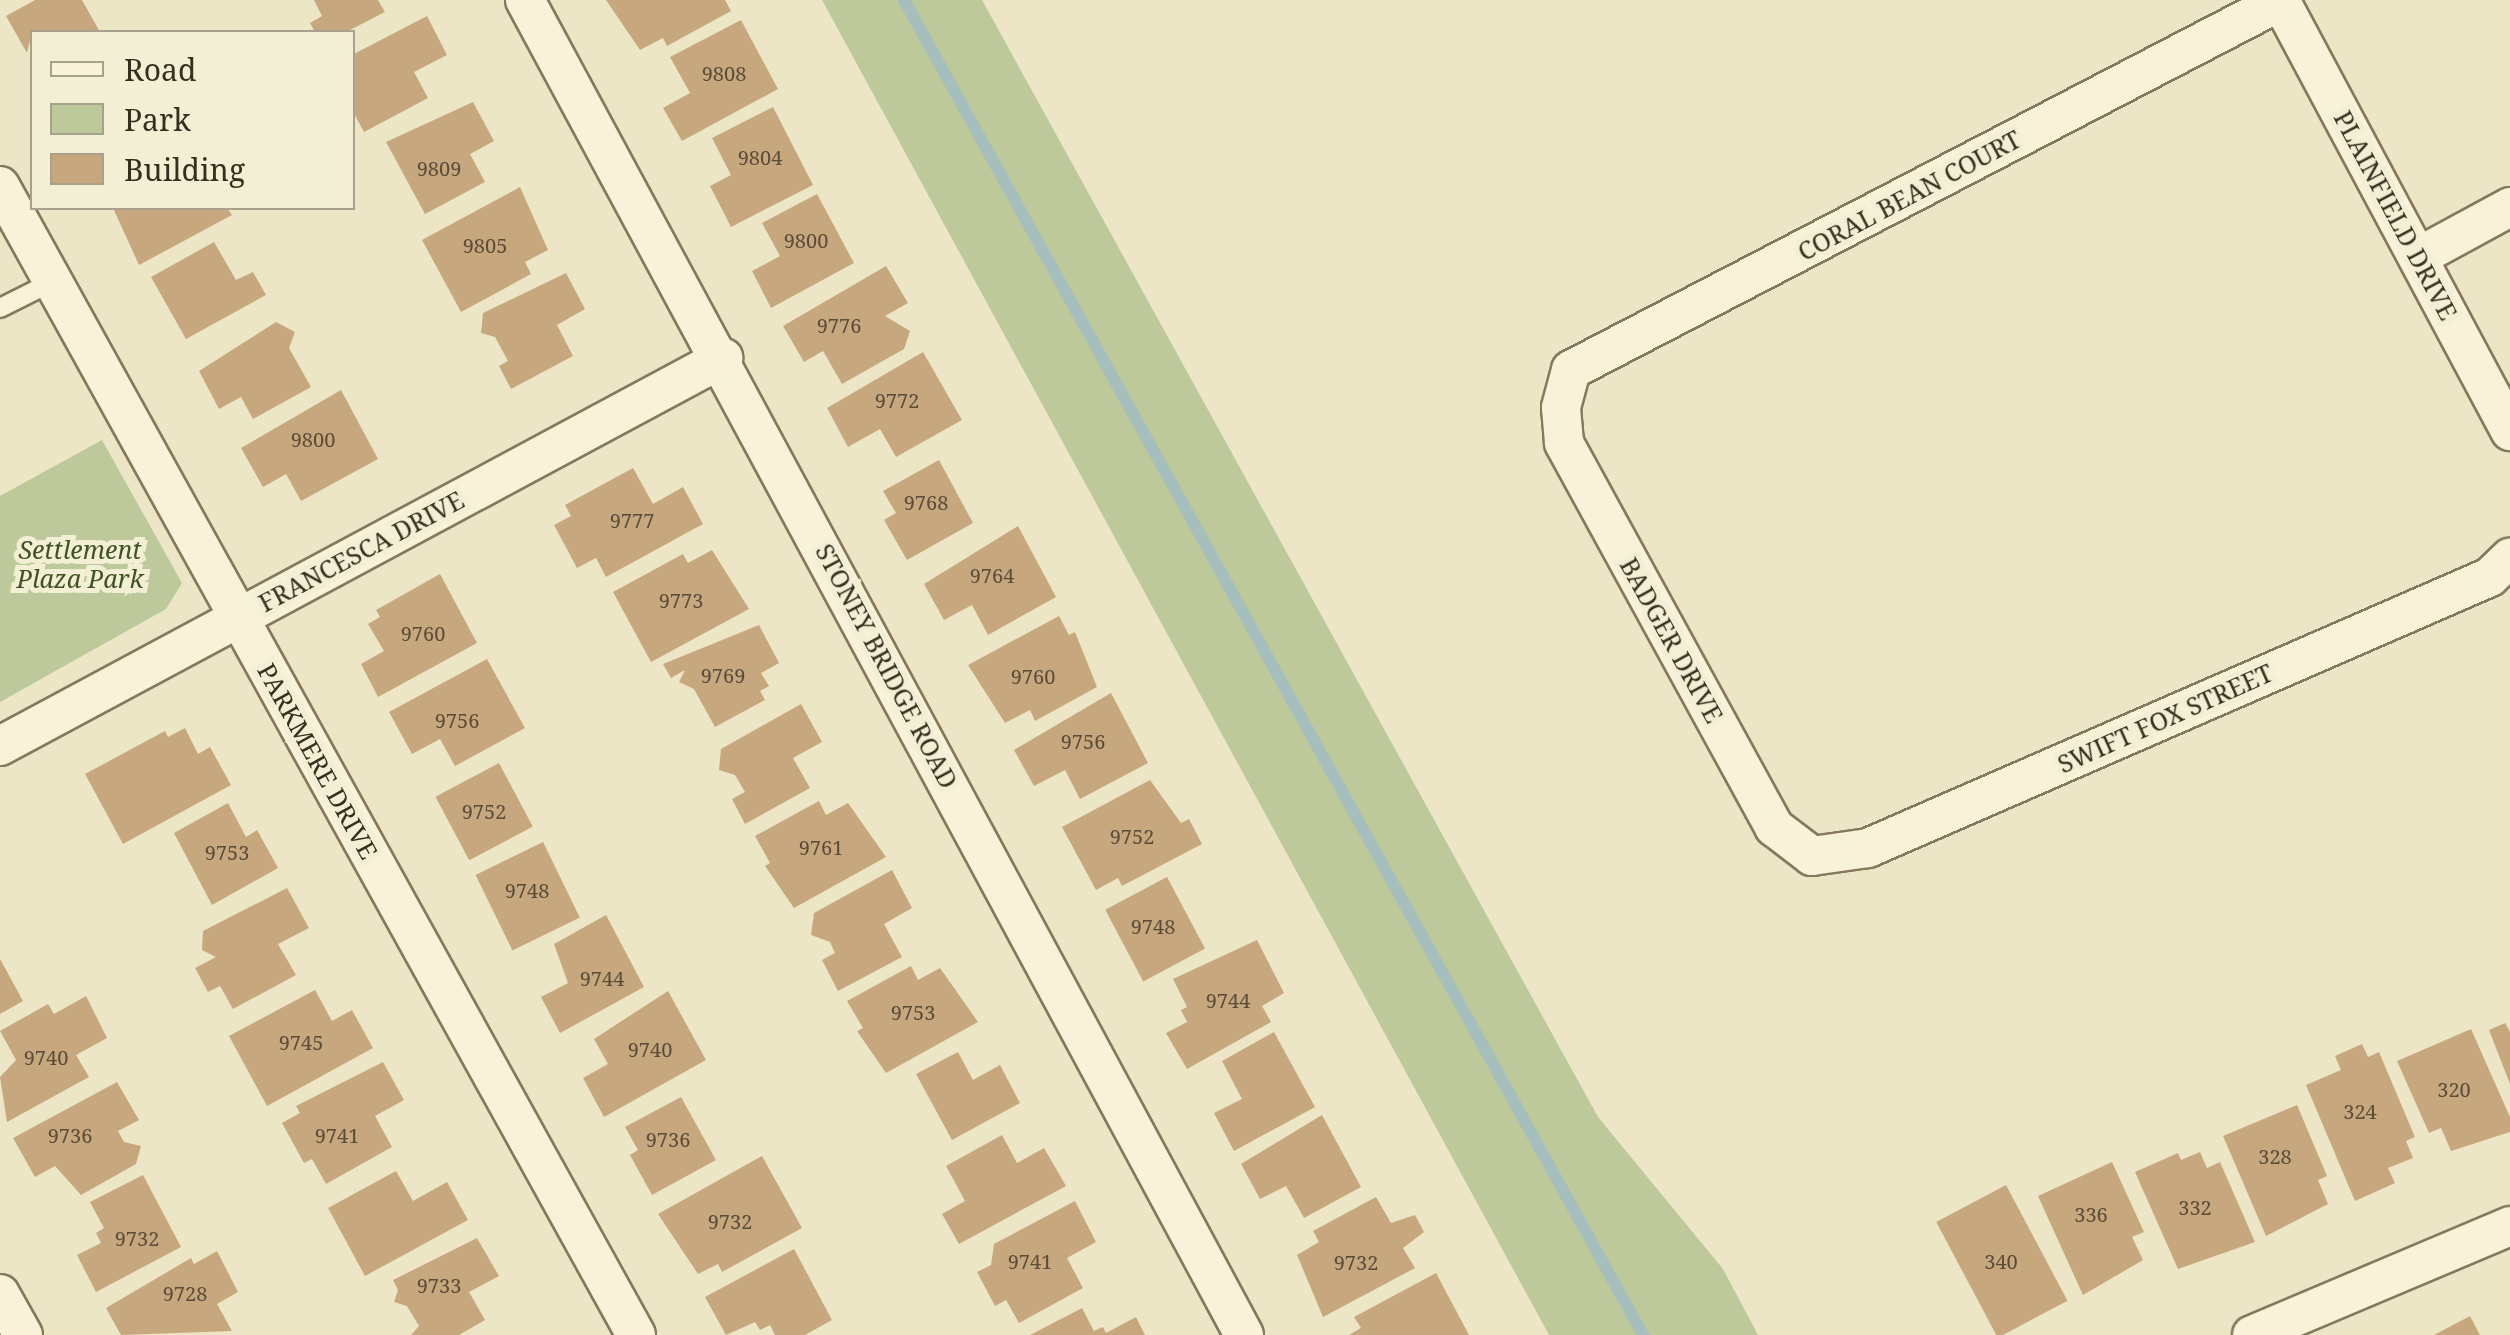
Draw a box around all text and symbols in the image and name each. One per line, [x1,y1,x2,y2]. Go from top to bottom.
legend [30,30,355,210]
text: Road [124,49,196,90]
house number: 9808 [702,61,746,85]
text: Park [124,99,191,140]
street label: PLAINFIELD DRIVE [2328,105,2464,325]
street label: CORAL BEAN COURT [1792,124,2026,266]
house number: 9804 [738,145,782,169]
text: Building [124,149,245,190]
house number: 9809 [417,156,461,180]
house number: 9800 [784,228,828,252]
house number: 9805 [463,233,507,257]
house number: 9776 [817,313,861,337]
house number: 9772 [875,388,919,412]
house number: 9800 [291,427,335,451]
street label: FRANCESCA DRIVE [253,484,469,618]
house number: 9768 [904,490,948,514]
house number: 9777 [610,508,654,532]
park label: Settlement Plaza Park [16,535,144,594]
street label: STONEY BRIDGE ROAD [810,539,964,793]
street label: BADGER DRIVE [1614,552,1730,728]
house number: 9764 [970,563,1014,587]
house number: 9773 [659,588,703,612]
house number: 9760 [401,621,445,645]
street label: SWIFT FOX STREET [2053,657,2277,779]
street label: PARKMERE DRIVE [252,658,384,864]
house number: 9769 [701,663,745,687]
house number: 9760 [1011,664,1055,688]
house number: 9756 [435,708,479,732]
house number: 9756 [1061,729,1105,753]
house number: 9752 [462,799,506,823]
house number: 9752 [1110,824,1154,848]
house number: 9761 [799,835,843,859]
house number: 9753 [205,840,249,864]
house number: 9748 [505,878,549,902]
house number: 9748 [1131,914,1175,938]
house number: 9744 [580,966,624,990]
house number: 9744 [1206,988,1250,1012]
house number: 9753 [891,1000,935,1024]
house number: 9745 [279,1030,323,1054]
house number: 9740 [628,1037,672,1061]
house number: 9740 [24,1045,68,1069]
house number: 320 [2437,1077,2471,1101]
house number: 324 [2343,1099,2377,1123]
house number: 9736 [48,1123,92,1147]
house number: 9741 [315,1123,359,1147]
house number: 9736 [646,1127,690,1151]
house number: 328 [2258,1144,2292,1168]
house number: 332 [2178,1195,2212,1219]
house number: 336 [2074,1202,2108,1226]
house number: 9732 [708,1209,752,1233]
house number: 9732 [115,1226,159,1250]
house number: 9741 [1008,1249,1052,1273]
house number: 340 [1984,1249,2018,1273]
house number: 9732 [1334,1250,1378,1274]
house number: 9733 [417,1273,461,1297]
house number: 9728 [163,1281,207,1305]

